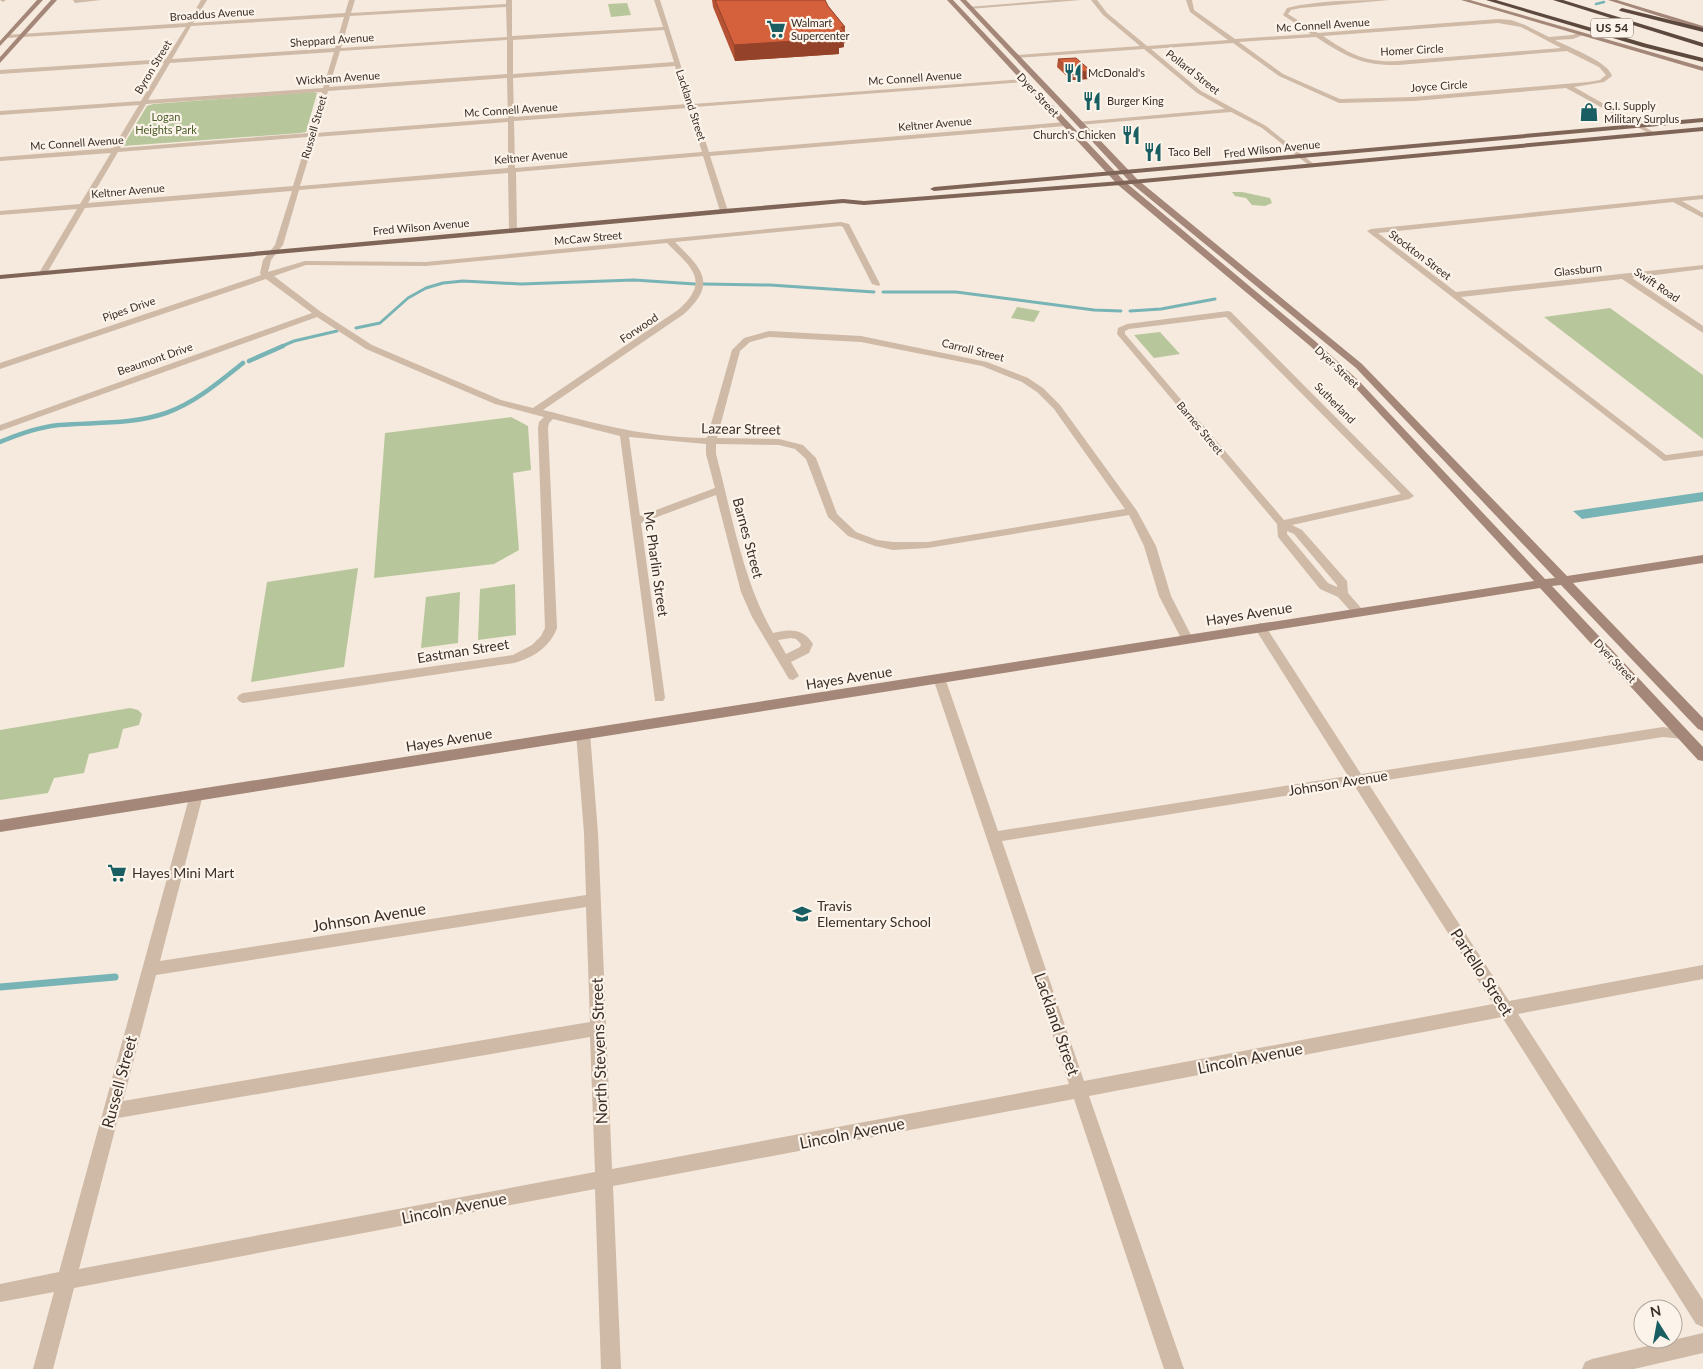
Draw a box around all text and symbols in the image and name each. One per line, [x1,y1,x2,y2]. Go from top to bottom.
street label: Broaddus Avenue [169,4,255,23]
street label: Mc Connell Avenue [1276,15,1370,34]
place label: Walmart Supercenter [791,16,850,42]
supermarket icon: Walmart Supercenter [765,18,787,40]
road number: US 54 [1591,18,1633,38]
street label: Sheppard Avenue [289,30,375,49]
street label: Byron Street [131,37,174,96]
street label: Homer Circle [1380,41,1444,58]
street label: Pollard Street [1164,46,1223,97]
restaurant icon: McDonald's [1062,62,1084,84]
place label: McDonald's [1088,66,1145,79]
street label: Wickham Avenue [295,68,381,87]
street label: Lackland Street [674,68,709,142]
street label: Mc Connell Avenue [868,68,962,87]
street label: Dyer Street [1015,70,1062,119]
street label: Joyce Circle [1410,77,1468,94]
restaurant icon: Burger King [1081,90,1103,112]
street label: Russell Street [298,94,329,160]
place label: Burger King [1107,94,1164,107]
place label: G.I. Supply Military Surplus [1604,99,1680,125]
street label: Mc Connell Avenue [464,100,558,119]
shop icon: G.I. Supply Military Surplus [1578,101,1600,123]
park label: Logan Heights Park [135,110,197,136]
street label: Keltner Avenue [898,114,972,133]
restaurant icon: Church's Chicken [1120,124,1142,146]
place label: Church's Chicken [1033,128,1116,141]
street label: Mc Connell Avenue [30,133,124,152]
street label: Fred Wilson Avenue [1223,137,1321,160]
restaurant icon: Taco Bell [1142,141,1164,163]
place label: Taco Bell [1168,145,1211,158]
street label: Keltner Avenue [494,147,568,166]
street label: Keltner Avenue [91,181,165,200]
street label: Fred Wilson Avenue [372,216,470,237]
street label: Stockton Street [1387,227,1454,282]
street label: McCaw Street [553,228,623,247]
street label: Glassburn [1553,261,1603,278]
street label: Swift Road [1632,265,1682,304]
street label: Pipes Drive [101,293,157,324]
street label: Forwood [617,310,660,345]
street label: Carroll Street [941,335,1006,364]
street label: Beaumont Drive [115,339,194,377]
street label: Dyer Street [1313,343,1362,390]
street label: Sutherland [1312,380,1358,426]
street label: Barnes Street [1175,399,1226,457]
street label: Lazear Street [701,419,781,438]
street label: Barnes Street [730,496,767,580]
street label: Mc Pharlin Street [641,510,672,618]
street label: Hayes Avenue [1205,598,1293,629]
street label: Eastman Street [416,635,510,666]
street label: Dyer Street [1592,636,1639,685]
street label: Hayes Avenue [805,662,893,693]
street label: Hayes Avenue [405,724,493,755]
street label: Johnson Avenue [1287,766,1389,799]
supermarket icon: Hayes Mini Mart [106,862,128,884]
place label: Hayes Mini Mart [132,864,234,881]
place label: Travis Elementary School [817,897,931,930]
street label: Johnson Avenue [311,898,427,935]
school or university icon: Travis Elementary School [791,903,813,925]
street label: Partello Street [1447,925,1518,1019]
street label: Lackland Street [1031,970,1084,1078]
street label: North Stevens Street [586,977,611,1125]
street label: Russell Street [97,1033,140,1130]
street label: Lincoln Avenue [1196,1038,1304,1077]
street label: Lincoln Avenue [798,1113,906,1152]
street label: Lincoln Avenue [400,1188,508,1227]
north arrow [1633,1299,1683,1349]
text: N [1649,1301,1662,1320]

